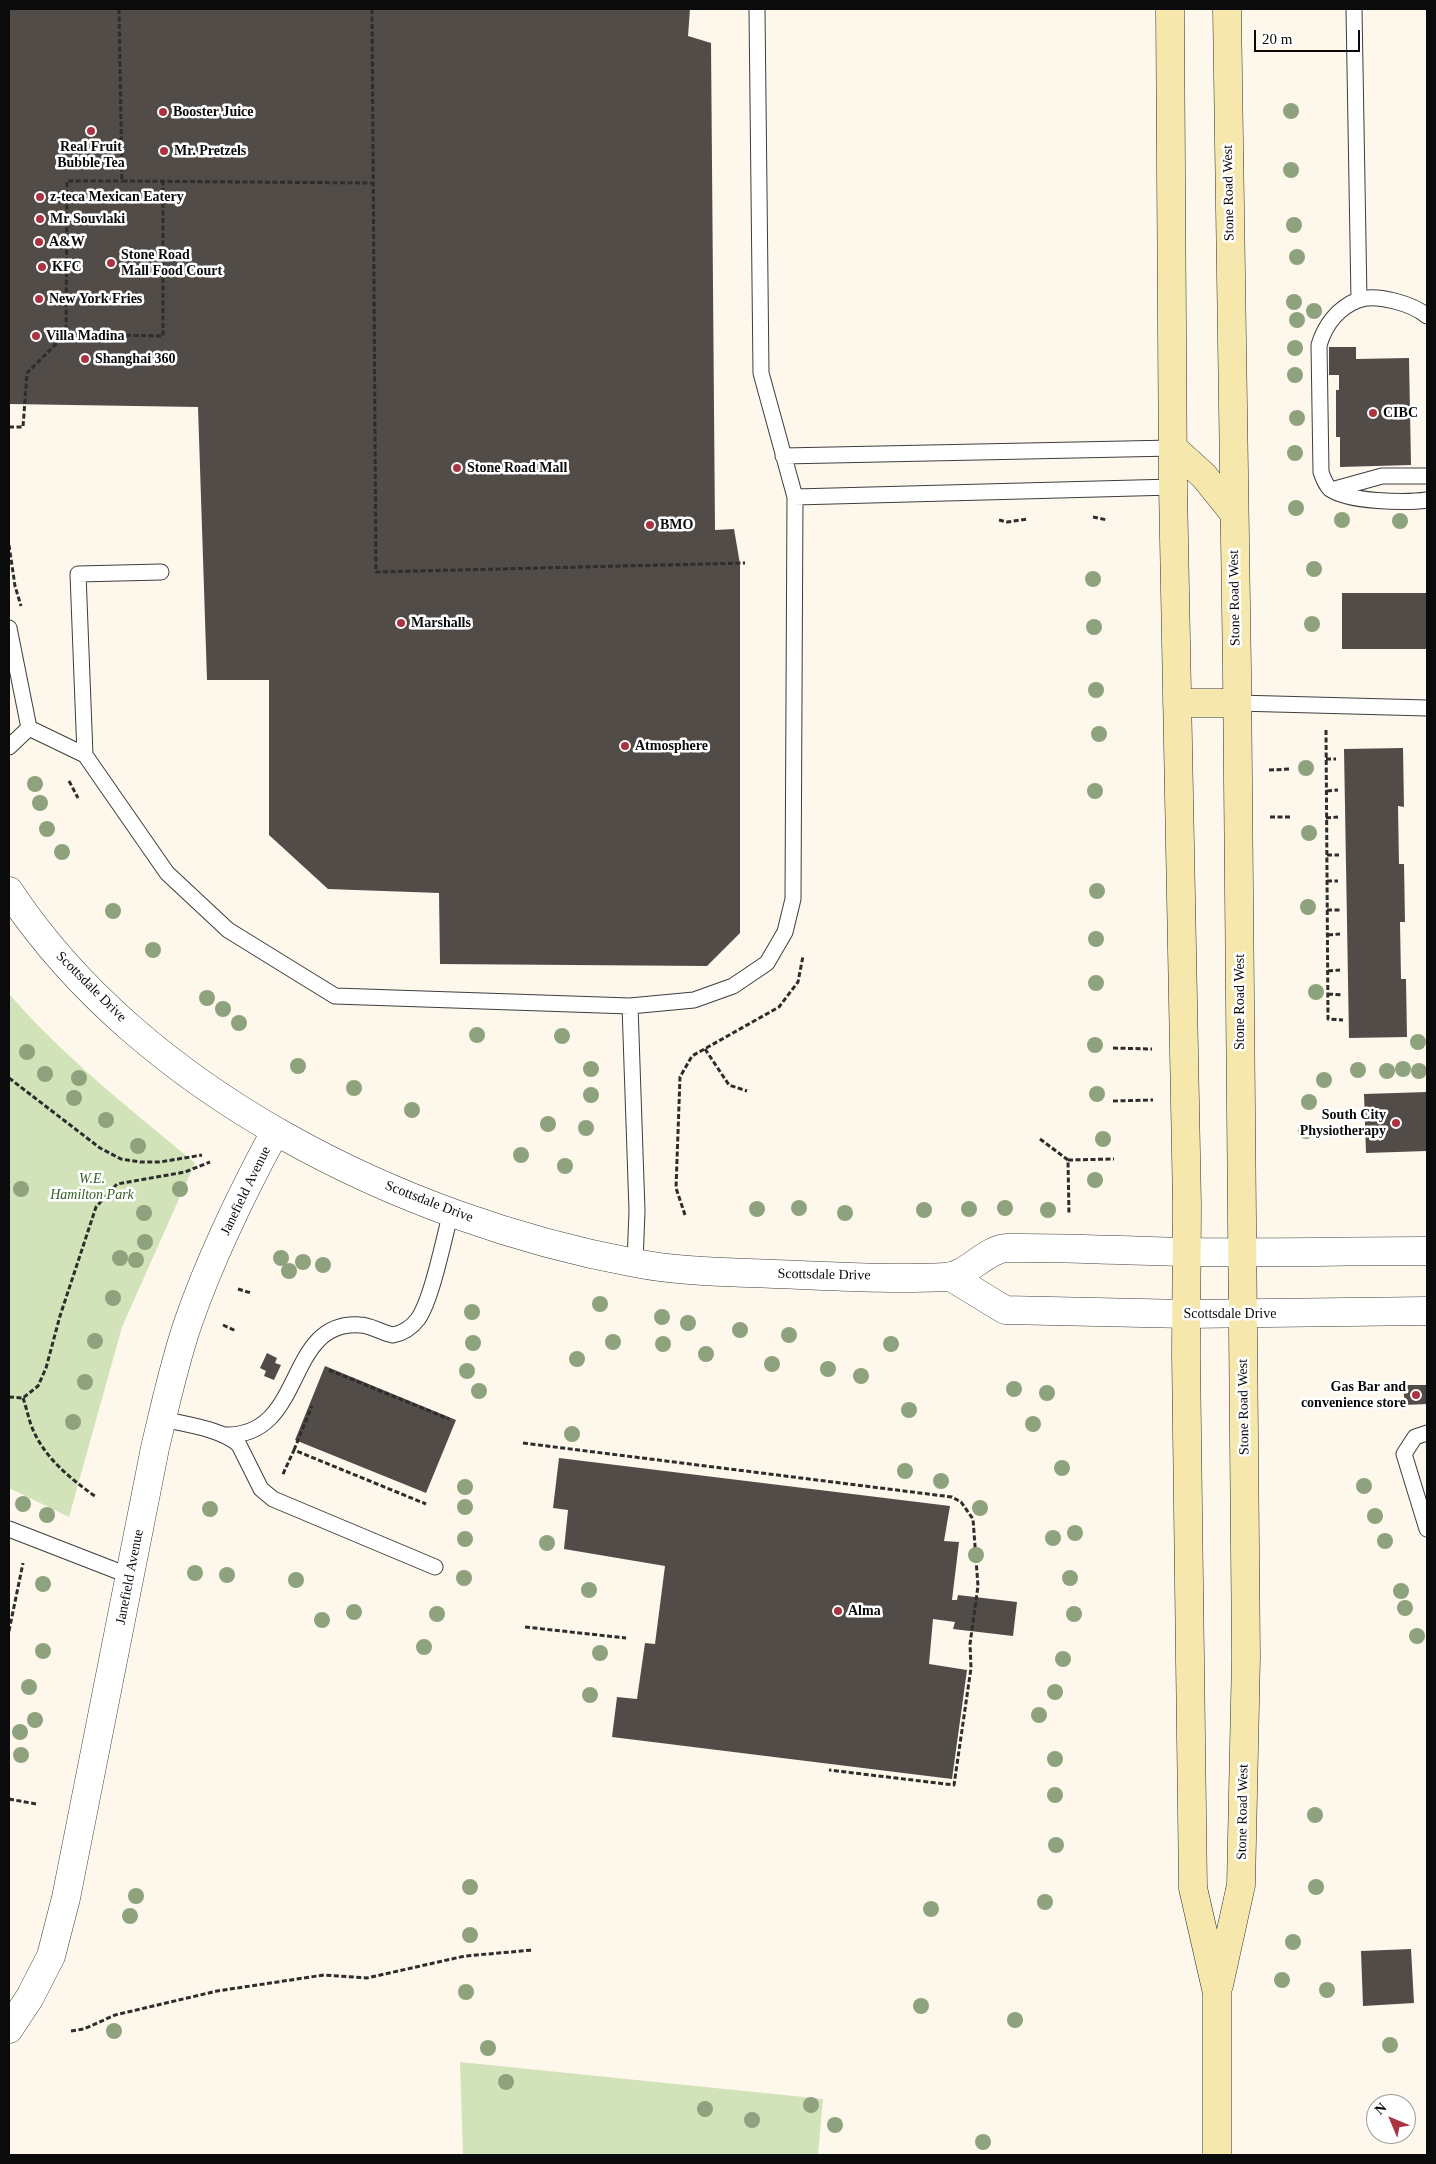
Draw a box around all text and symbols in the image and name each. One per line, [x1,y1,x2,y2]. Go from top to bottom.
scale bar [1256,20,1362,52]
text: 20 m [1262,31,1292,47]
place label: Booster Juice [173,104,253,120]
marker: Booster Juice [157,106,169,118]
marker: Real Fruit Bubble Tea [85,125,97,137]
place label: Real Fruit Bubble Tea [57,139,125,172]
place label: Mr. Pretzels [174,143,246,159]
marker: Mr. Pretzels [158,145,170,157]
street label: Stone Road West [1220,145,1238,241]
place label: z-teca Mexican Eatery [50,189,184,205]
marker: z-teca Mexican Eatery [34,191,46,203]
place label: Mr Souvlaki [50,211,125,227]
marker: Mr Souvlaki [34,213,46,225]
place label: A&W [49,234,85,250]
marker: A&W [33,236,45,248]
place label: Stone Road Mall Food Court [121,247,222,280]
marker: Stone Road Mall Food Court [105,257,117,269]
place label: KFC [52,259,82,275]
marker: KFC [36,261,48,273]
place label: New York Fries [49,291,142,307]
marker: New York Fries [33,293,45,305]
place label: Villa Madina [46,328,124,344]
marker: Villa Madina [30,330,42,342]
place label: Shanghai 360 [95,351,176,367]
marker: Shanghai 360 [79,353,91,365]
place label: CIBC [1383,405,1418,421]
marker: CIBC [1367,407,1379,419]
place label: Stone Road Mall [467,460,567,476]
marker: Stone Road Mall [451,462,463,474]
place label: BMO [660,517,693,533]
marker: BMO [644,519,656,531]
street label: Stone Road West [1226,550,1244,646]
place label: Marshalls [411,615,471,631]
marker: Marshalls [395,617,407,629]
place label: Atmosphere [635,738,708,754]
marker: Atmosphere [619,740,631,752]
street label: Scottsdale Drive [52,948,130,1026]
street label: Stone Road West [1232,954,1248,1050]
place label: South City Physiotherapy [1300,1107,1386,1140]
marker: South City Physiotherapy [1390,1117,1402,1129]
street label: Janefield Avenue [217,1144,275,1238]
park label: W.E. Hamilton Park [50,1171,134,1204]
street label: Scottsdale Drive [383,1178,475,1226]
street label: Scottsdale Drive [777,1266,871,1284]
street label: Scottsdale Drive [1184,1306,1276,1322]
street label: Stone Road West [1235,1359,1253,1455]
place label: Gas Bar and convenience store [1301,1379,1406,1411]
marker: Gas Bar and convenience store [1410,1389,1422,1401]
street label: Janefield Avenue [113,1528,147,1626]
place label: Alma [848,1603,881,1619]
marker: Alma [832,1605,844,1617]
street label: Stone Road West [1234,1764,1252,1860]
north arrow [1366,2094,1416,2144]
text: N [1372,2100,1390,2118]

